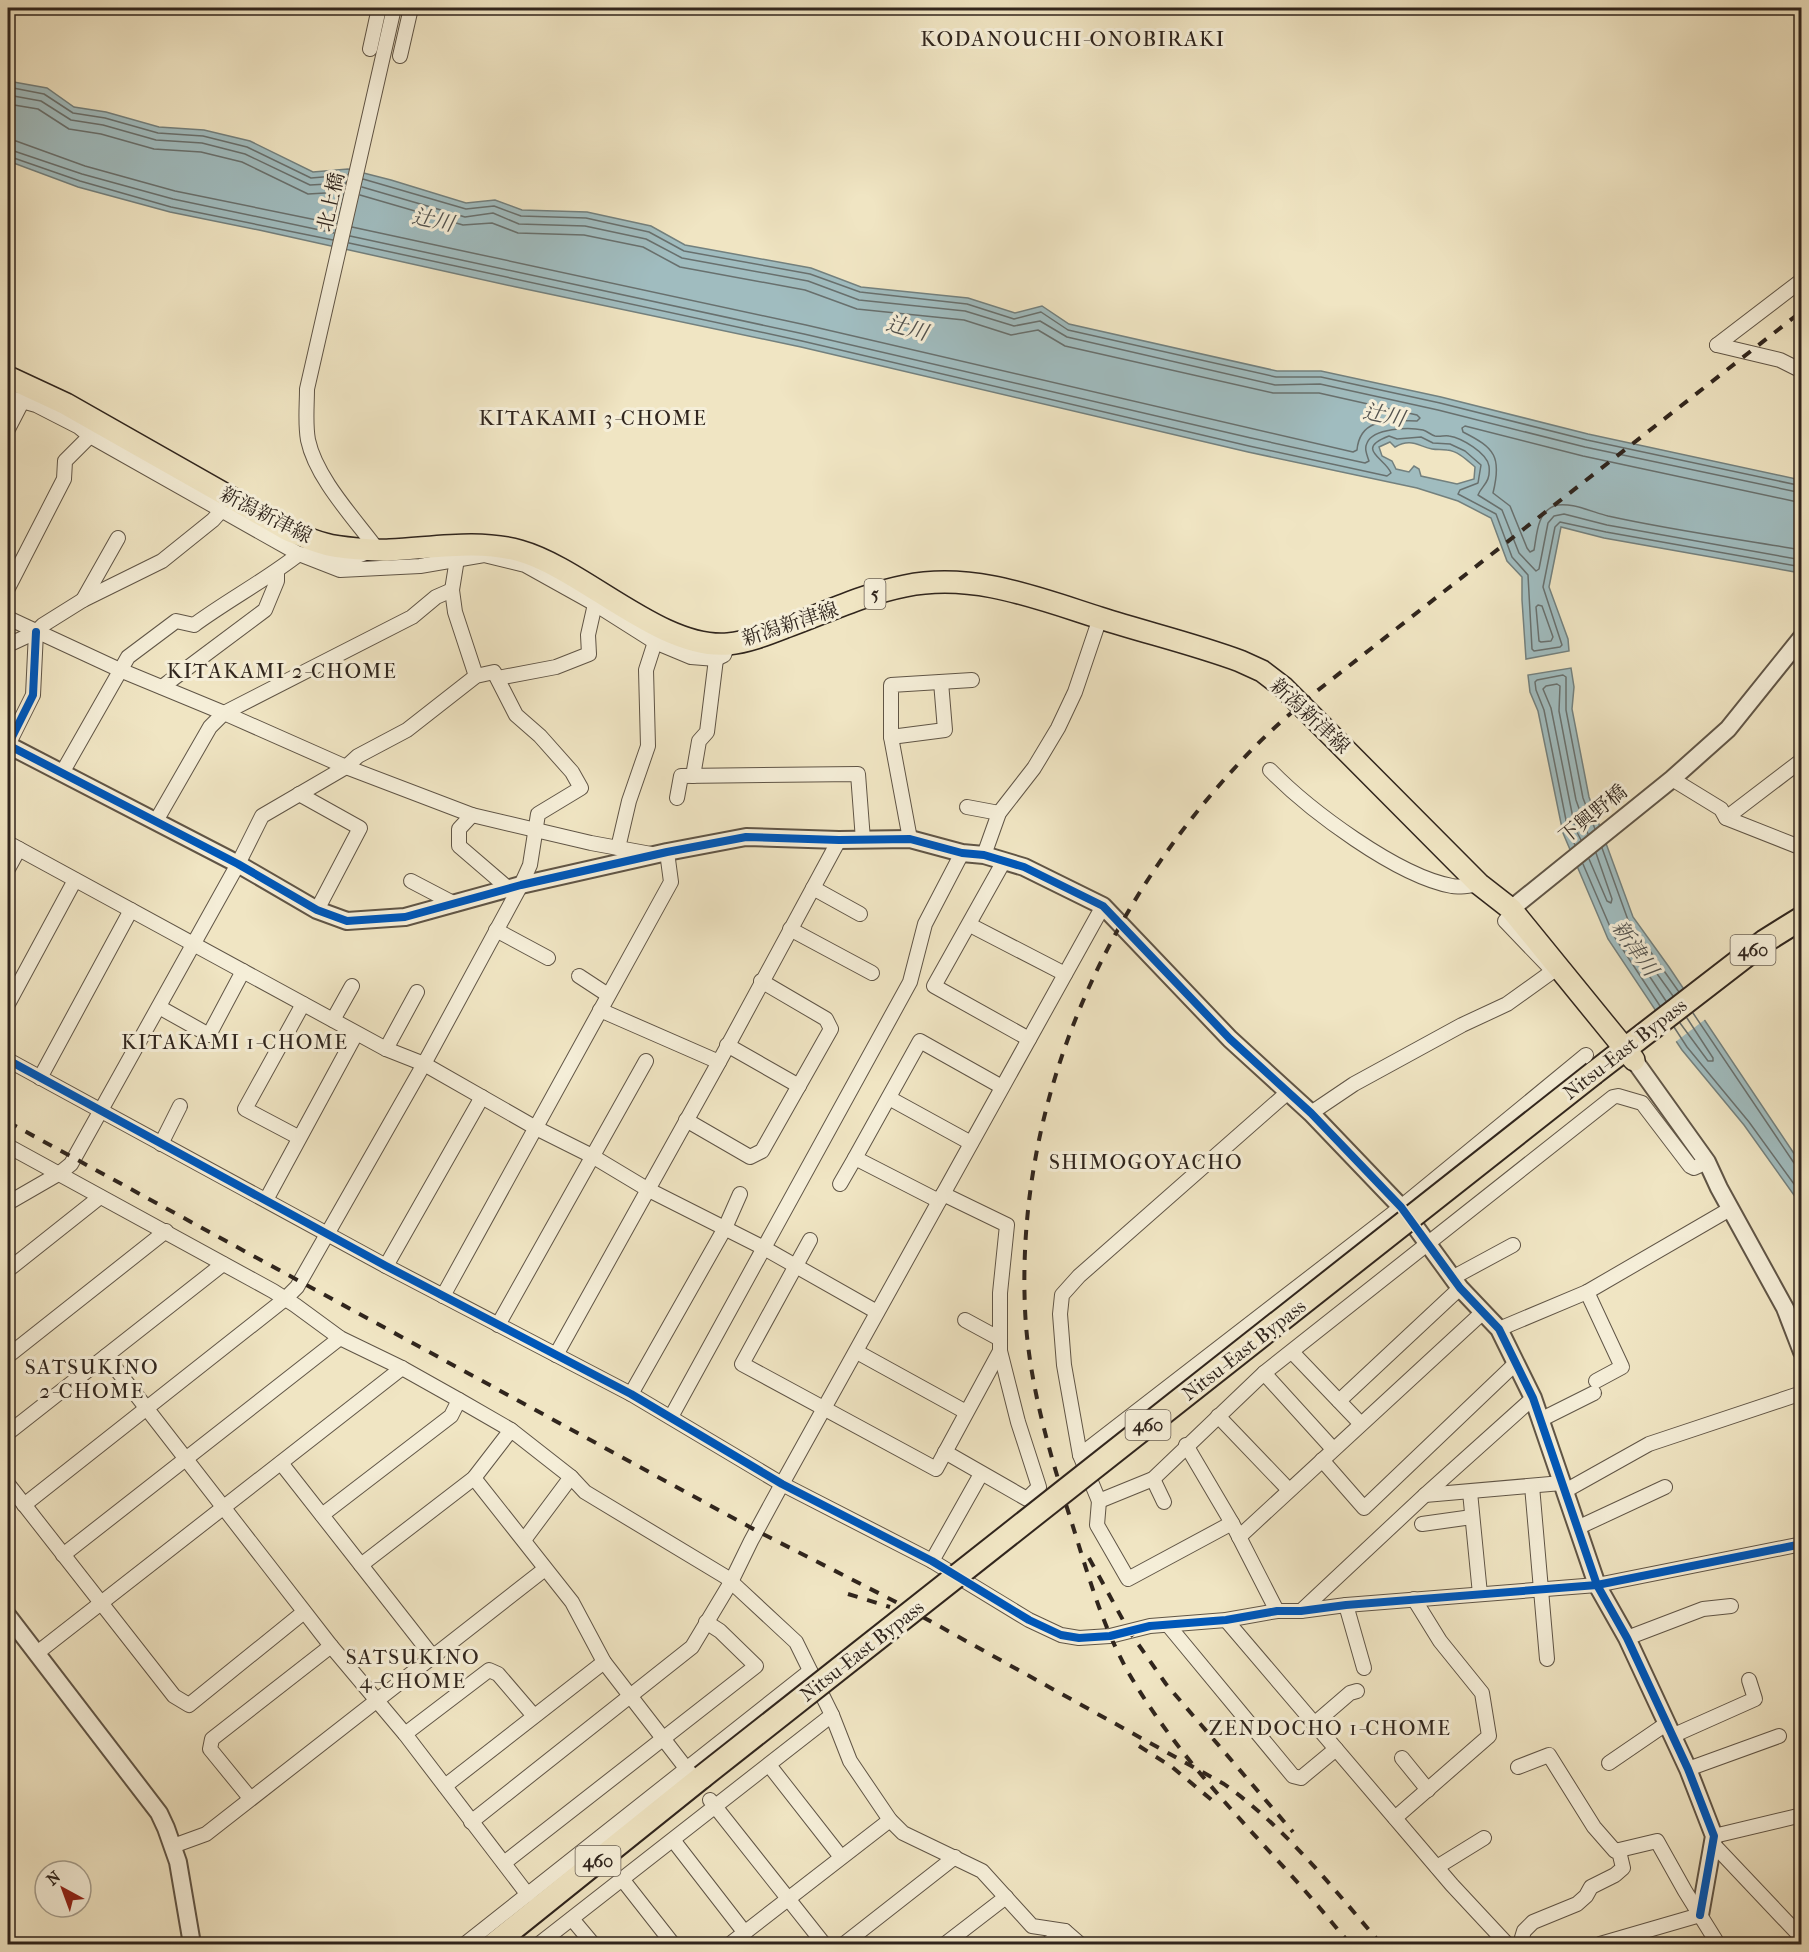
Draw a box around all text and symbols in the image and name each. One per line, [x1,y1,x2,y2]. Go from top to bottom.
district label: KODANOUCHI-ONOBIRAKI [921,27,1225,51]
street label: 北上橋 [313,170,349,234]
water label: 辻川 [410,204,458,237]
water label: 辻川 [884,311,932,346]
water label: 辻川 [1361,399,1409,432]
district label: KITAKAMI 3-CHOME [479,406,707,430]
street label: 新潟新津線 [216,482,316,548]
road number: 5 [864,579,886,609]
street label: 新潟新津線 [739,598,841,650]
district label: KITAKAMI 2-CHOME [167,659,397,683]
street label: 新潟新津線 [1266,673,1354,759]
street label: 下興野橋 [1555,780,1631,848]
water label: 新津川 [1607,915,1664,982]
road number: 460 [1730,935,1776,965]
street label: Nitsu-East Bypass [1559,994,1691,1104]
district label: KITAKAMI 1-CHOME [121,1030,349,1054]
district label: SHIMOGOYACHO [1049,1150,1243,1174]
street label: Nitsu-East Bypass [1178,1295,1310,1405]
district label: SATSUKINO 2-CHOME [25,1355,159,1403]
road number: 460 [1126,1410,1170,1440]
street label: Nitsu-East Bypass [796,1596,928,1706]
district label: SATSUKINO 4-CHOME [346,1645,480,1693]
district label: ZENDOCHO 1-CHOME [1208,1716,1452,1740]
road number: 460 [576,1846,620,1876]
north arrow [33,1859,93,1919]
text: N [43,1866,65,1889]

